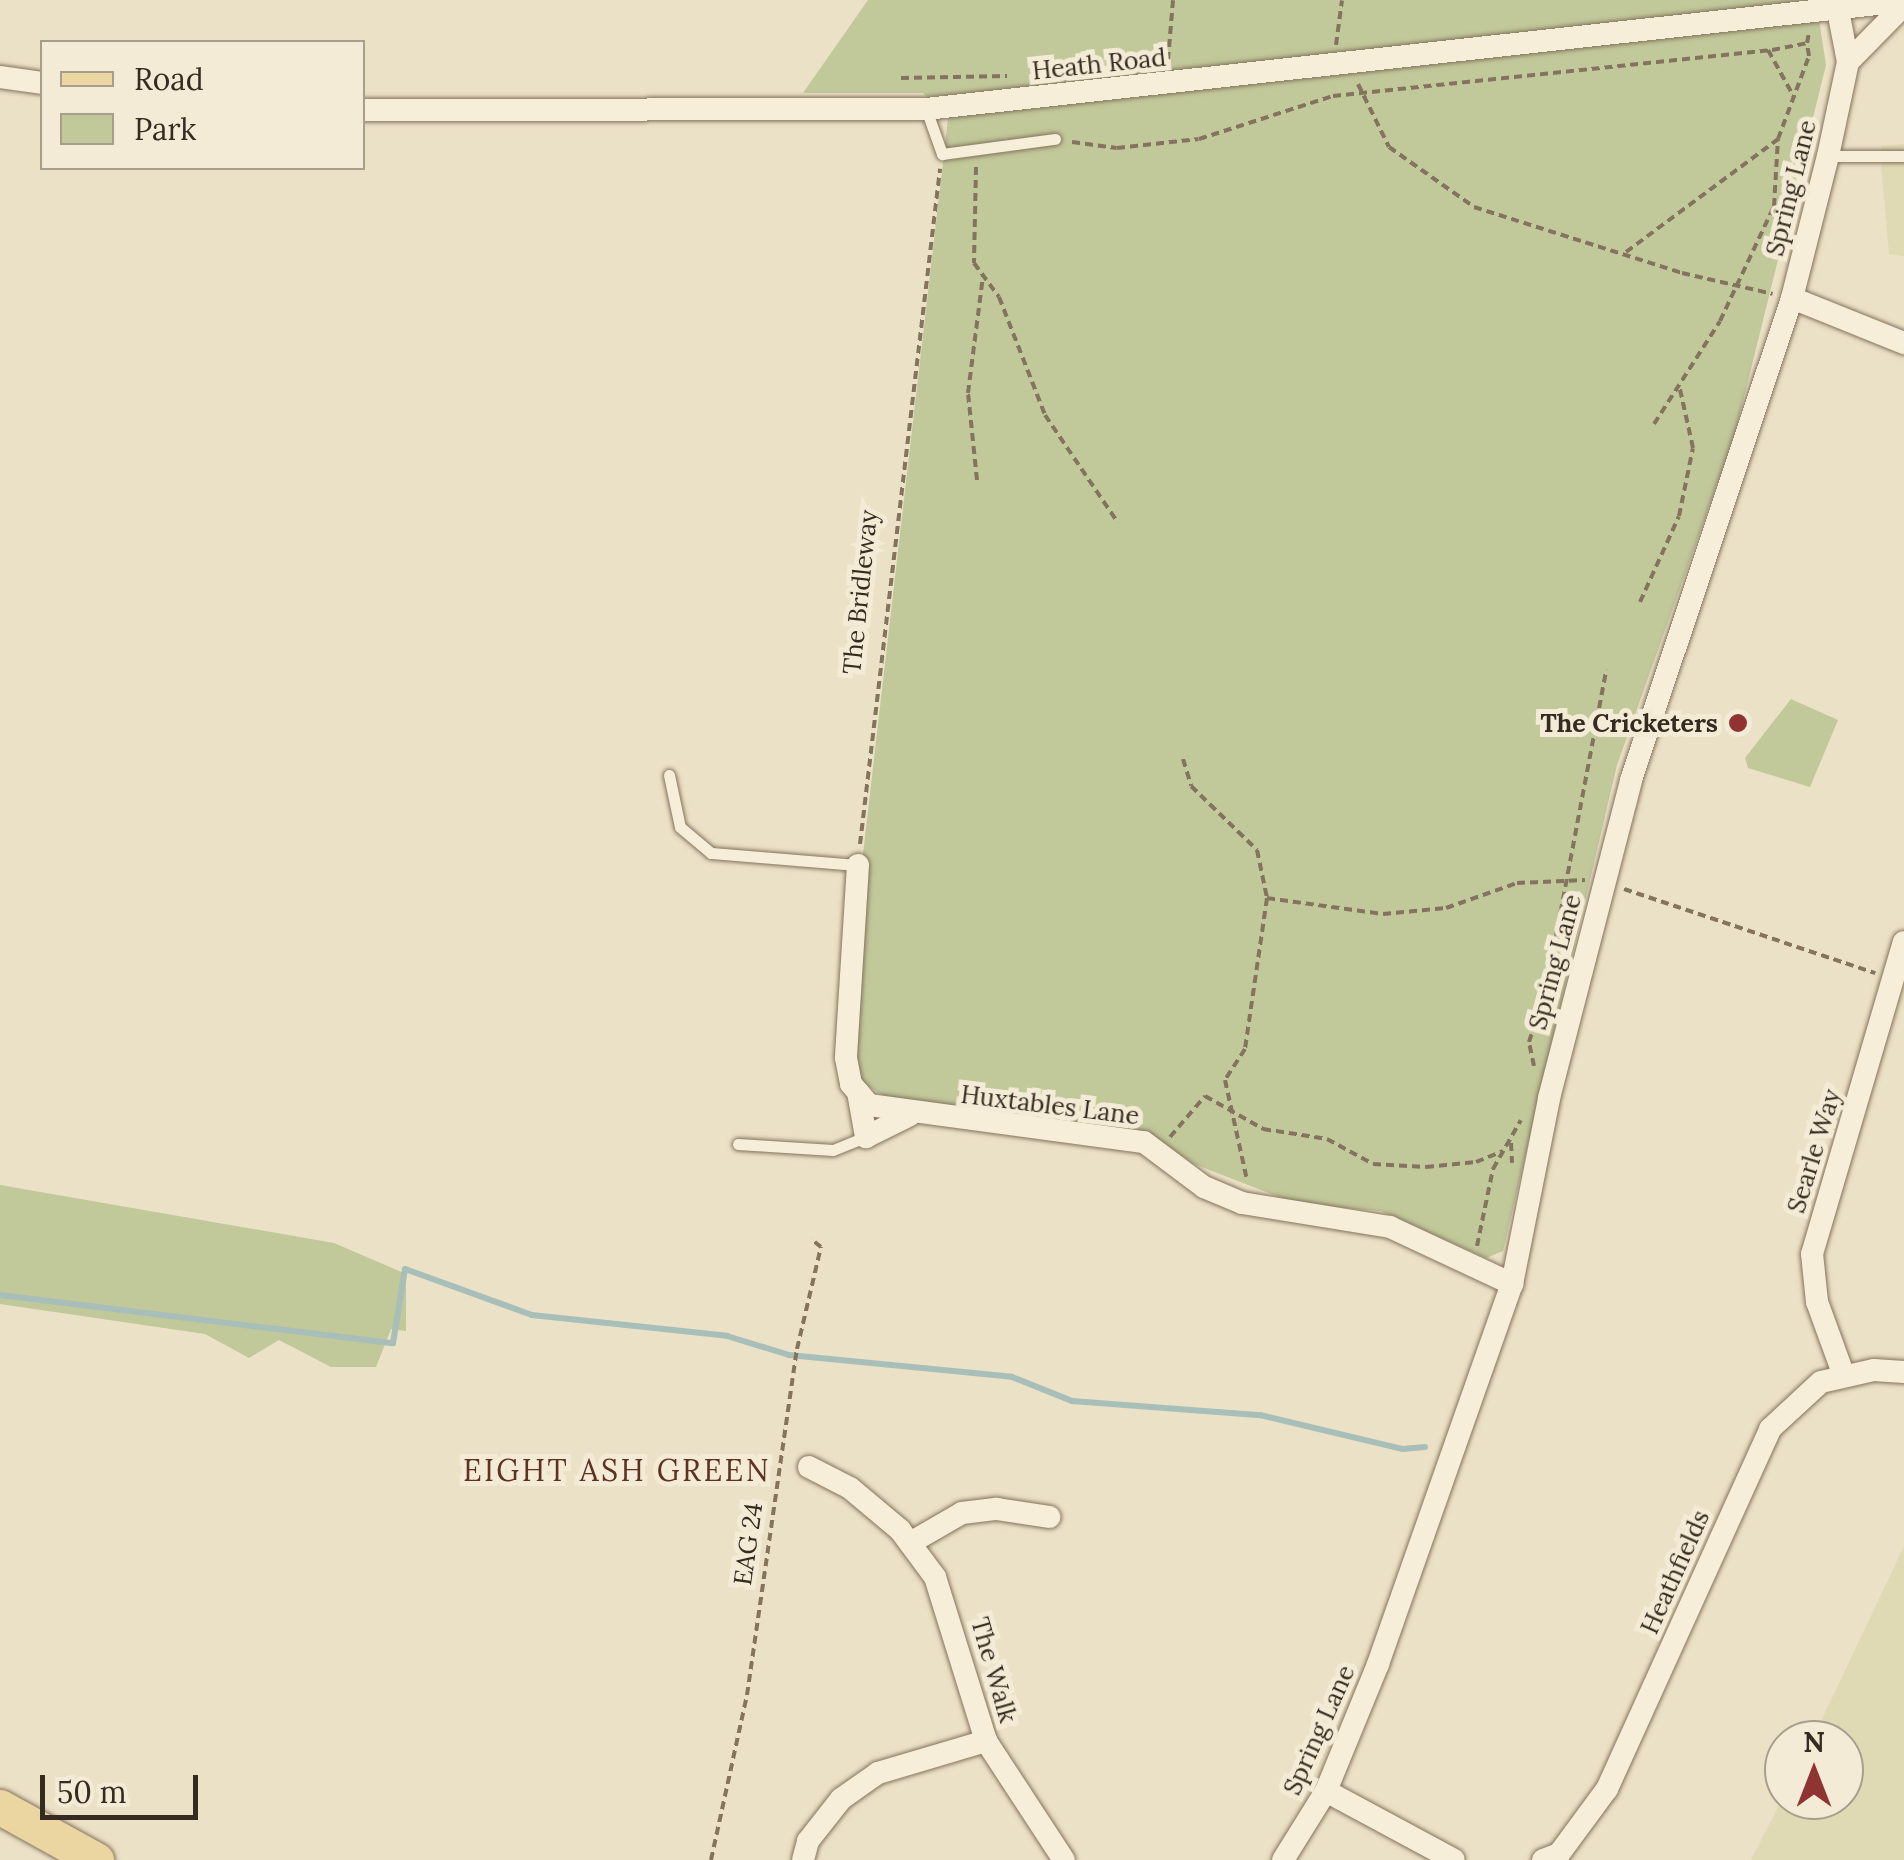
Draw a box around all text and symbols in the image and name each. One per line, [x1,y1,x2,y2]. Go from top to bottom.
legend [40,40,365,170]
street label: Heath Road [1031,42,1167,86]
text: Road [134,60,204,98]
text: Park [134,110,196,148]
street label: Spring Lane [1760,117,1822,259]
street label: The Bridleway [836,508,884,676]
place label: The Cricketers [1540,708,1718,738]
marker: The Cricketers [1727,712,1749,734]
street label: Spring Lane [1523,891,1587,1033]
street label: Huxtables Lane [959,1079,1141,1131]
street label: Searle Way [1781,1085,1847,1217]
district label: EIGHT ASH GREEN [463,1452,771,1488]
street label: EAG 24 [727,1501,769,1587]
street label: Heathfields [1634,1505,1716,1639]
street label: The Walk [965,1614,1023,1726]
street label: Spring Lane [1277,1660,1361,1800]
north arrow [1764,1720,1864,1820]
text: N [1803,1724,1825,1760]
scale bar [45,1755,202,1817]
text: 50 m [57,1773,127,1811]

